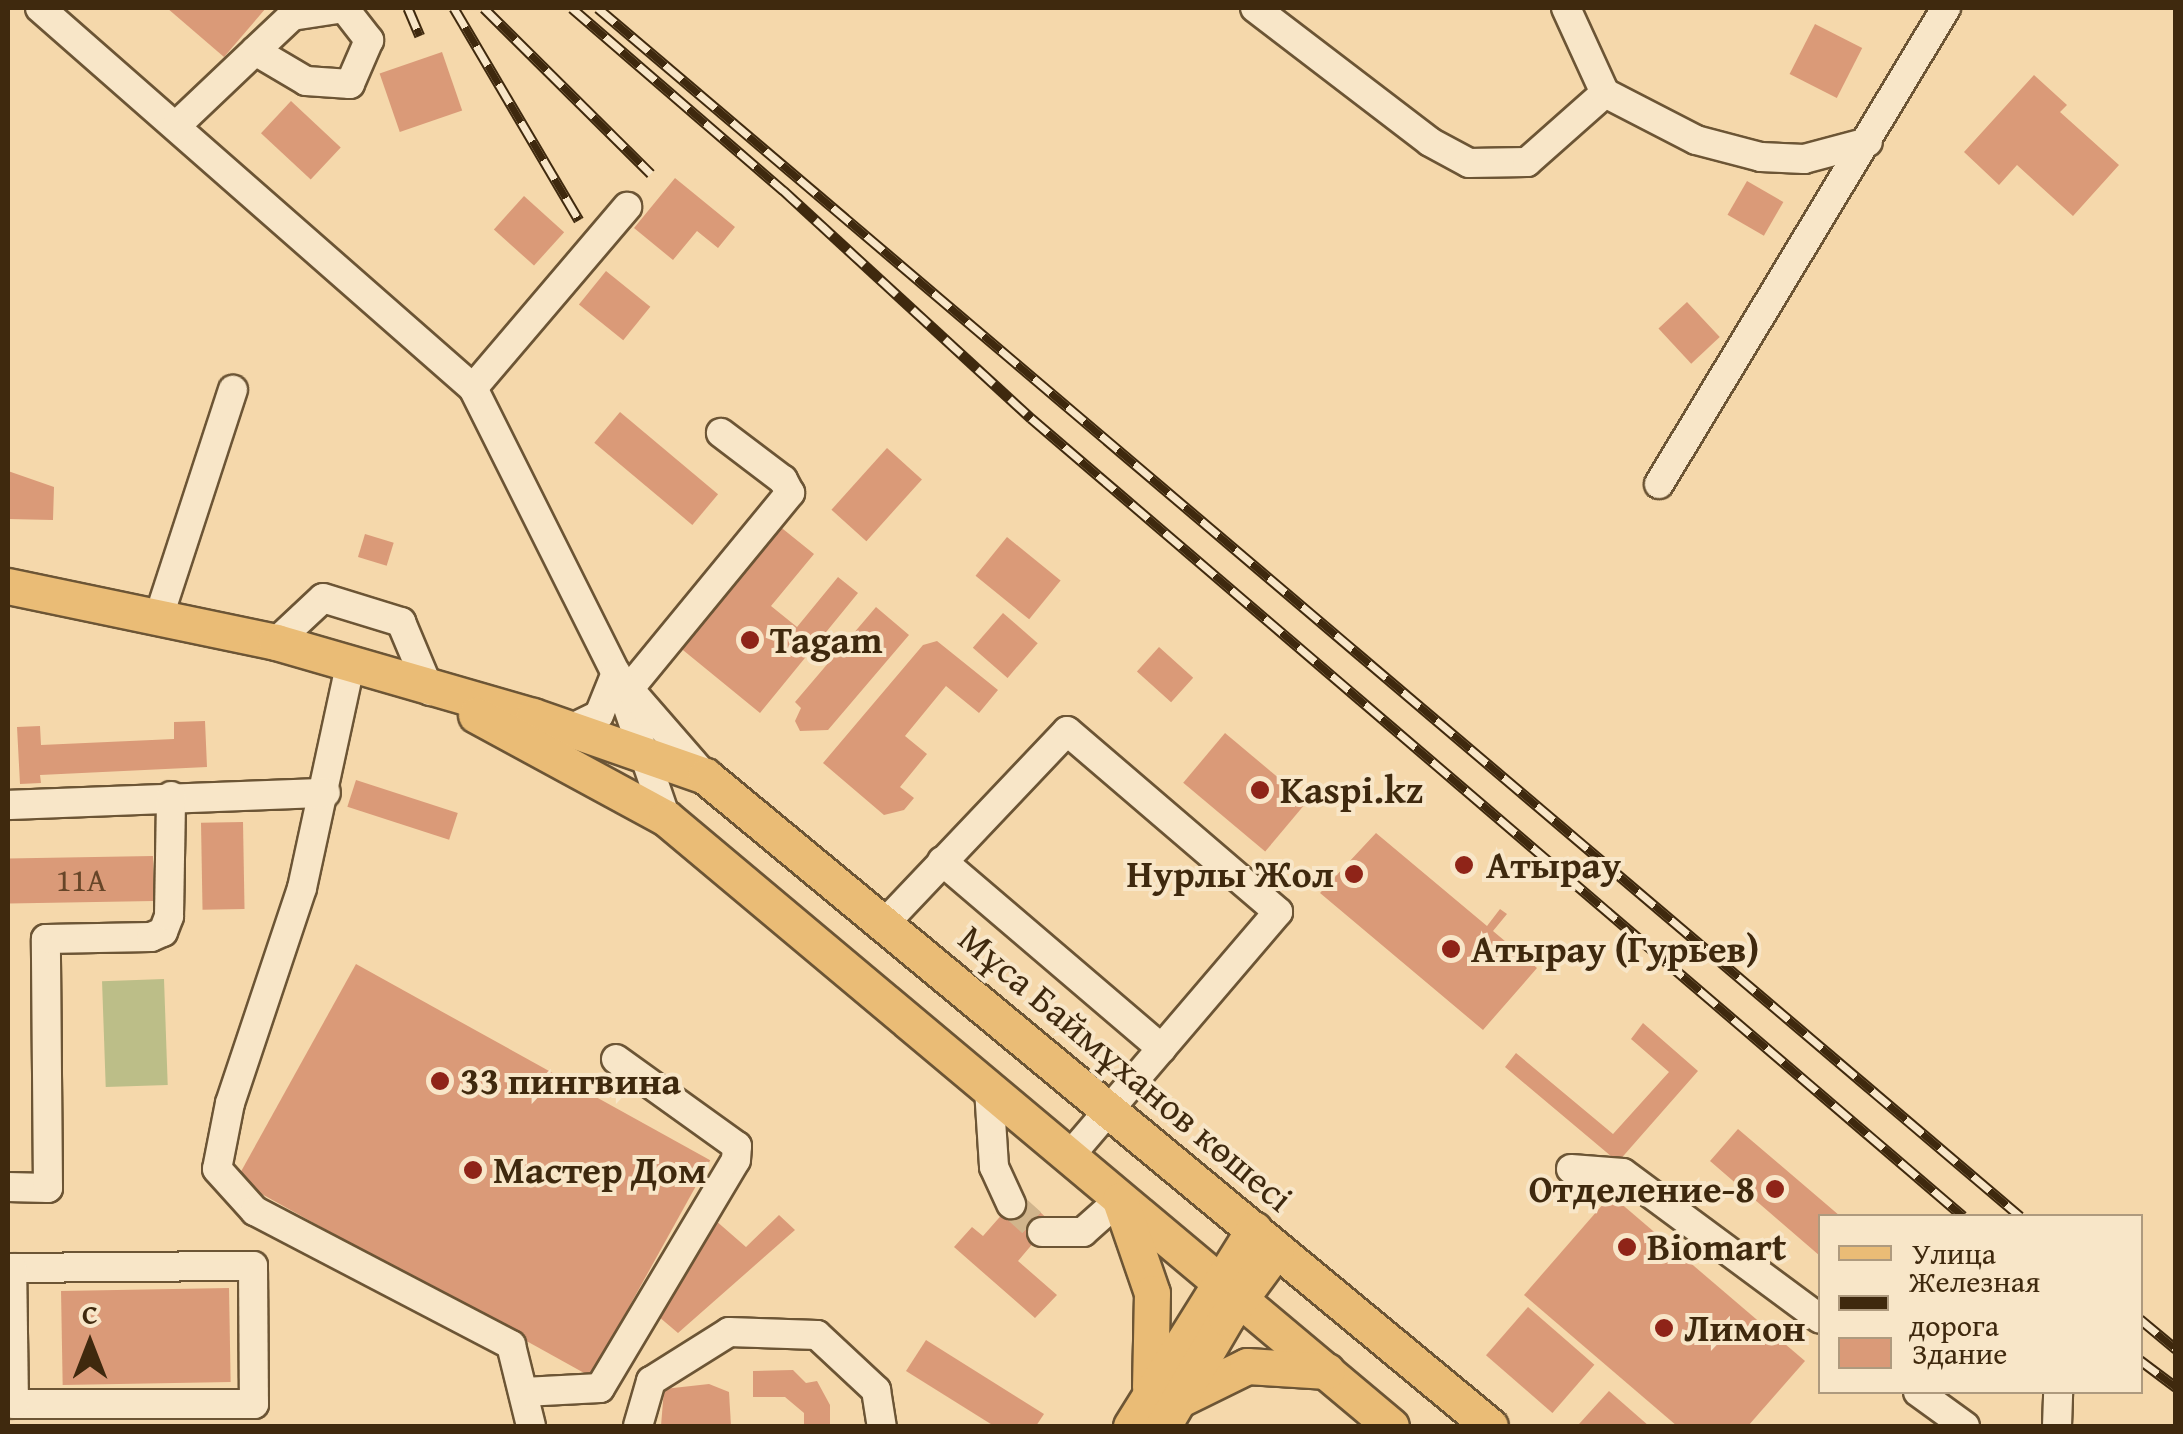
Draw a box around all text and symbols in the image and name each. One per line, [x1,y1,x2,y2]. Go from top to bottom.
place label: Tagam [770,617,882,663]
marker: Tagam [739,629,761,651]
place label: Kaspi.kz [1280,767,1424,813]
marker: Kaspi.kz [1249,779,1271,801]
place label: Атырау [1486,842,1621,888]
place label: Нурлы Жол [1127,851,1334,897]
marker: Атырау [1451,852,1477,878]
house number: 11А [56,861,106,899]
marker: Нурлы Жол [1343,863,1365,885]
street label: Мұса Баймұханов көшесі [950,915,1302,1221]
place label: Атырау (Гурьев) [1471,926,1759,972]
marker: Атырау (Гурьев) [1440,938,1462,960]
place label: 33 пингвина [460,1058,681,1104]
marker: 33 пингвина [429,1070,451,1092]
place label: Мастер Дом [493,1147,706,1193]
marker: Мастер Дом [462,1159,484,1181]
place label: Отделение-8 [1529,1166,1755,1212]
marker: Отделение-8 [1764,1178,1786,1200]
legend [1818,1214,2143,1394]
place label: Biomart [1647,1224,1786,1270]
text: Улица [1912,1231,1996,1275]
marker: Biomart [1616,1236,1638,1258]
text: Железная дорога [1909,1259,2040,1347]
text: С [82,1293,98,1334]
north arrow [40,1294,140,1394]
place label: Лимон [1684,1305,1805,1351]
marker: Лимон [1653,1317,1675,1339]
text: Здание [1912,1331,2007,1375]

